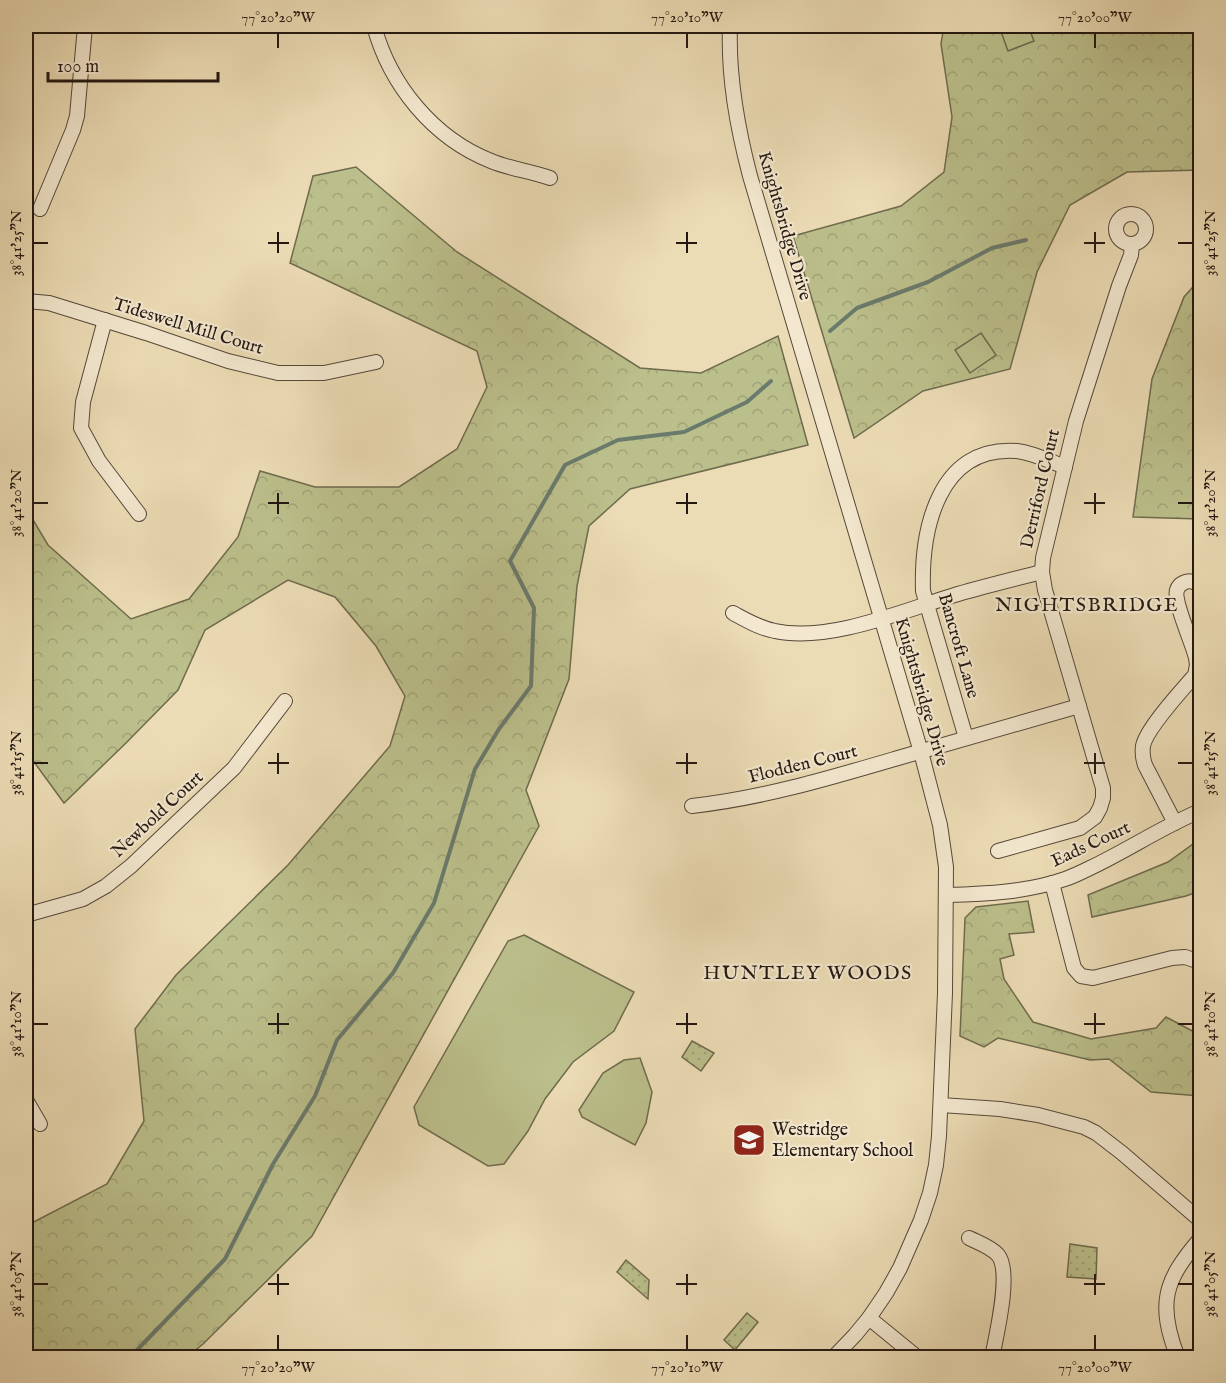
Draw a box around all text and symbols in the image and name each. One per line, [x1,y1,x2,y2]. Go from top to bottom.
text: 77°20'20"W [241,8,315,27]
text: 77°20'10"W [651,8,724,27]
text: 77°20'00"W [1058,8,1133,27]
scale bar [48,45,218,83]
text: 100 m [57,56,99,79]
street label: Knightsbridge Drive [752,149,816,303]
text: 38°41'25"N [7,210,26,276]
text: 38°41'25"N [1201,210,1220,276]
street label: Tideswell Mill Court [110,293,266,361]
street label: Derriford Court [1016,427,1066,551]
text: 38°41'20"N [7,469,26,537]
text: 38°41'20"N [1201,469,1220,537]
street label: Bancroft Lane [932,591,984,701]
district label: NIGHTSBRIDGE [995,593,1179,618]
street label: Knightsbridge Drive [889,615,953,769]
text: 38°41'15"N [7,731,26,795]
text: 38°41'15"N [1201,731,1220,795]
street label: Flodden Court [746,740,860,790]
street label: Newbold Court [107,767,209,863]
street label: Eads Court [1048,817,1134,873]
district label: HUNTLEY WOODS [703,961,913,986]
text: 38°41'10"N [7,991,26,1057]
text: 38°41'10"N [1201,991,1220,1057]
place label: Westridge Elementary School [772,1119,913,1163]
school or university icon: Westridge Elementary School [731,1122,767,1158]
text: 38°41'05"N [7,1251,26,1317]
text: 38°41'05"N [1201,1251,1220,1317]
text: 77°20'20"W [241,1358,315,1377]
text: 77°20'10"W [651,1358,724,1377]
text: 77°20'00"W [1058,1358,1133,1377]

